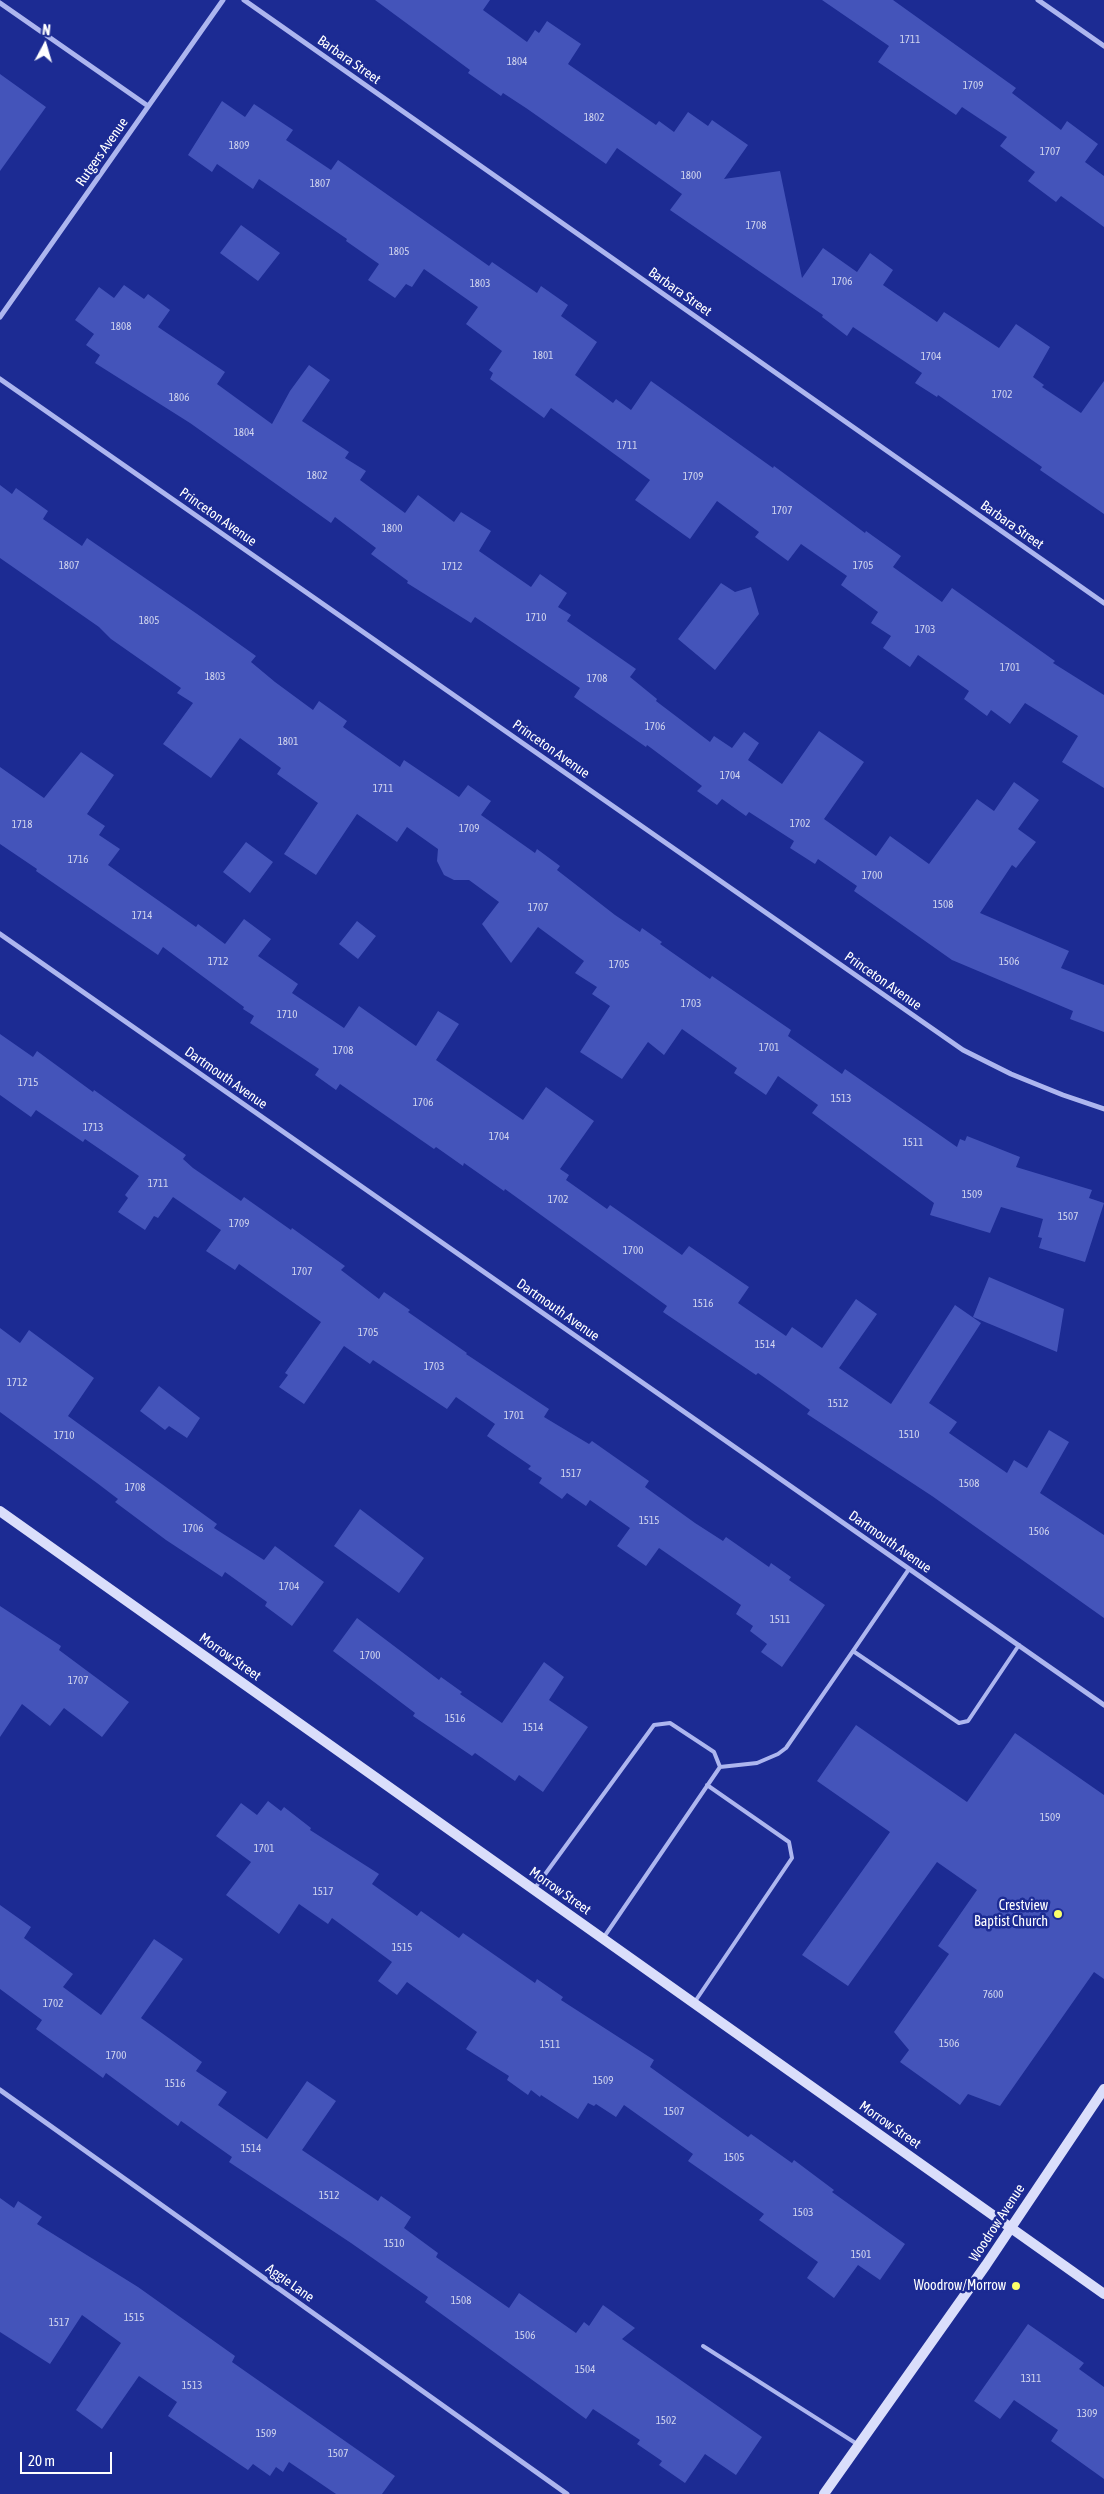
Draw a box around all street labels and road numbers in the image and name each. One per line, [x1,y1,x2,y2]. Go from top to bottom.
street label: Barbara Street [314,32,384,88]
street label: Rutgers Avenue [72,115,132,189]
street label: Barbara Street [645,264,715,320]
street label: Princeton Avenue [176,484,260,550]
street label: Barbara Street [977,497,1047,553]
street label: Princeton Avenue [509,716,593,782]
street label: Princeton Avenue [841,948,925,1014]
street label: Dartmouth Avenue [181,1043,271,1113]
street label: Dartmouth Avenue [513,1275,603,1345]
street label: Dartmouth Avenue [845,1507,935,1577]
street label: Morrow Street [196,1630,264,1684]
street label: Morrow Street [526,1864,594,1918]
street label: Morrow Street [856,2098,924,2152]
street label: Woodrow Avenue [966,2181,1028,2265]
street label: Aggie Lane [263,2260,317,2306]

